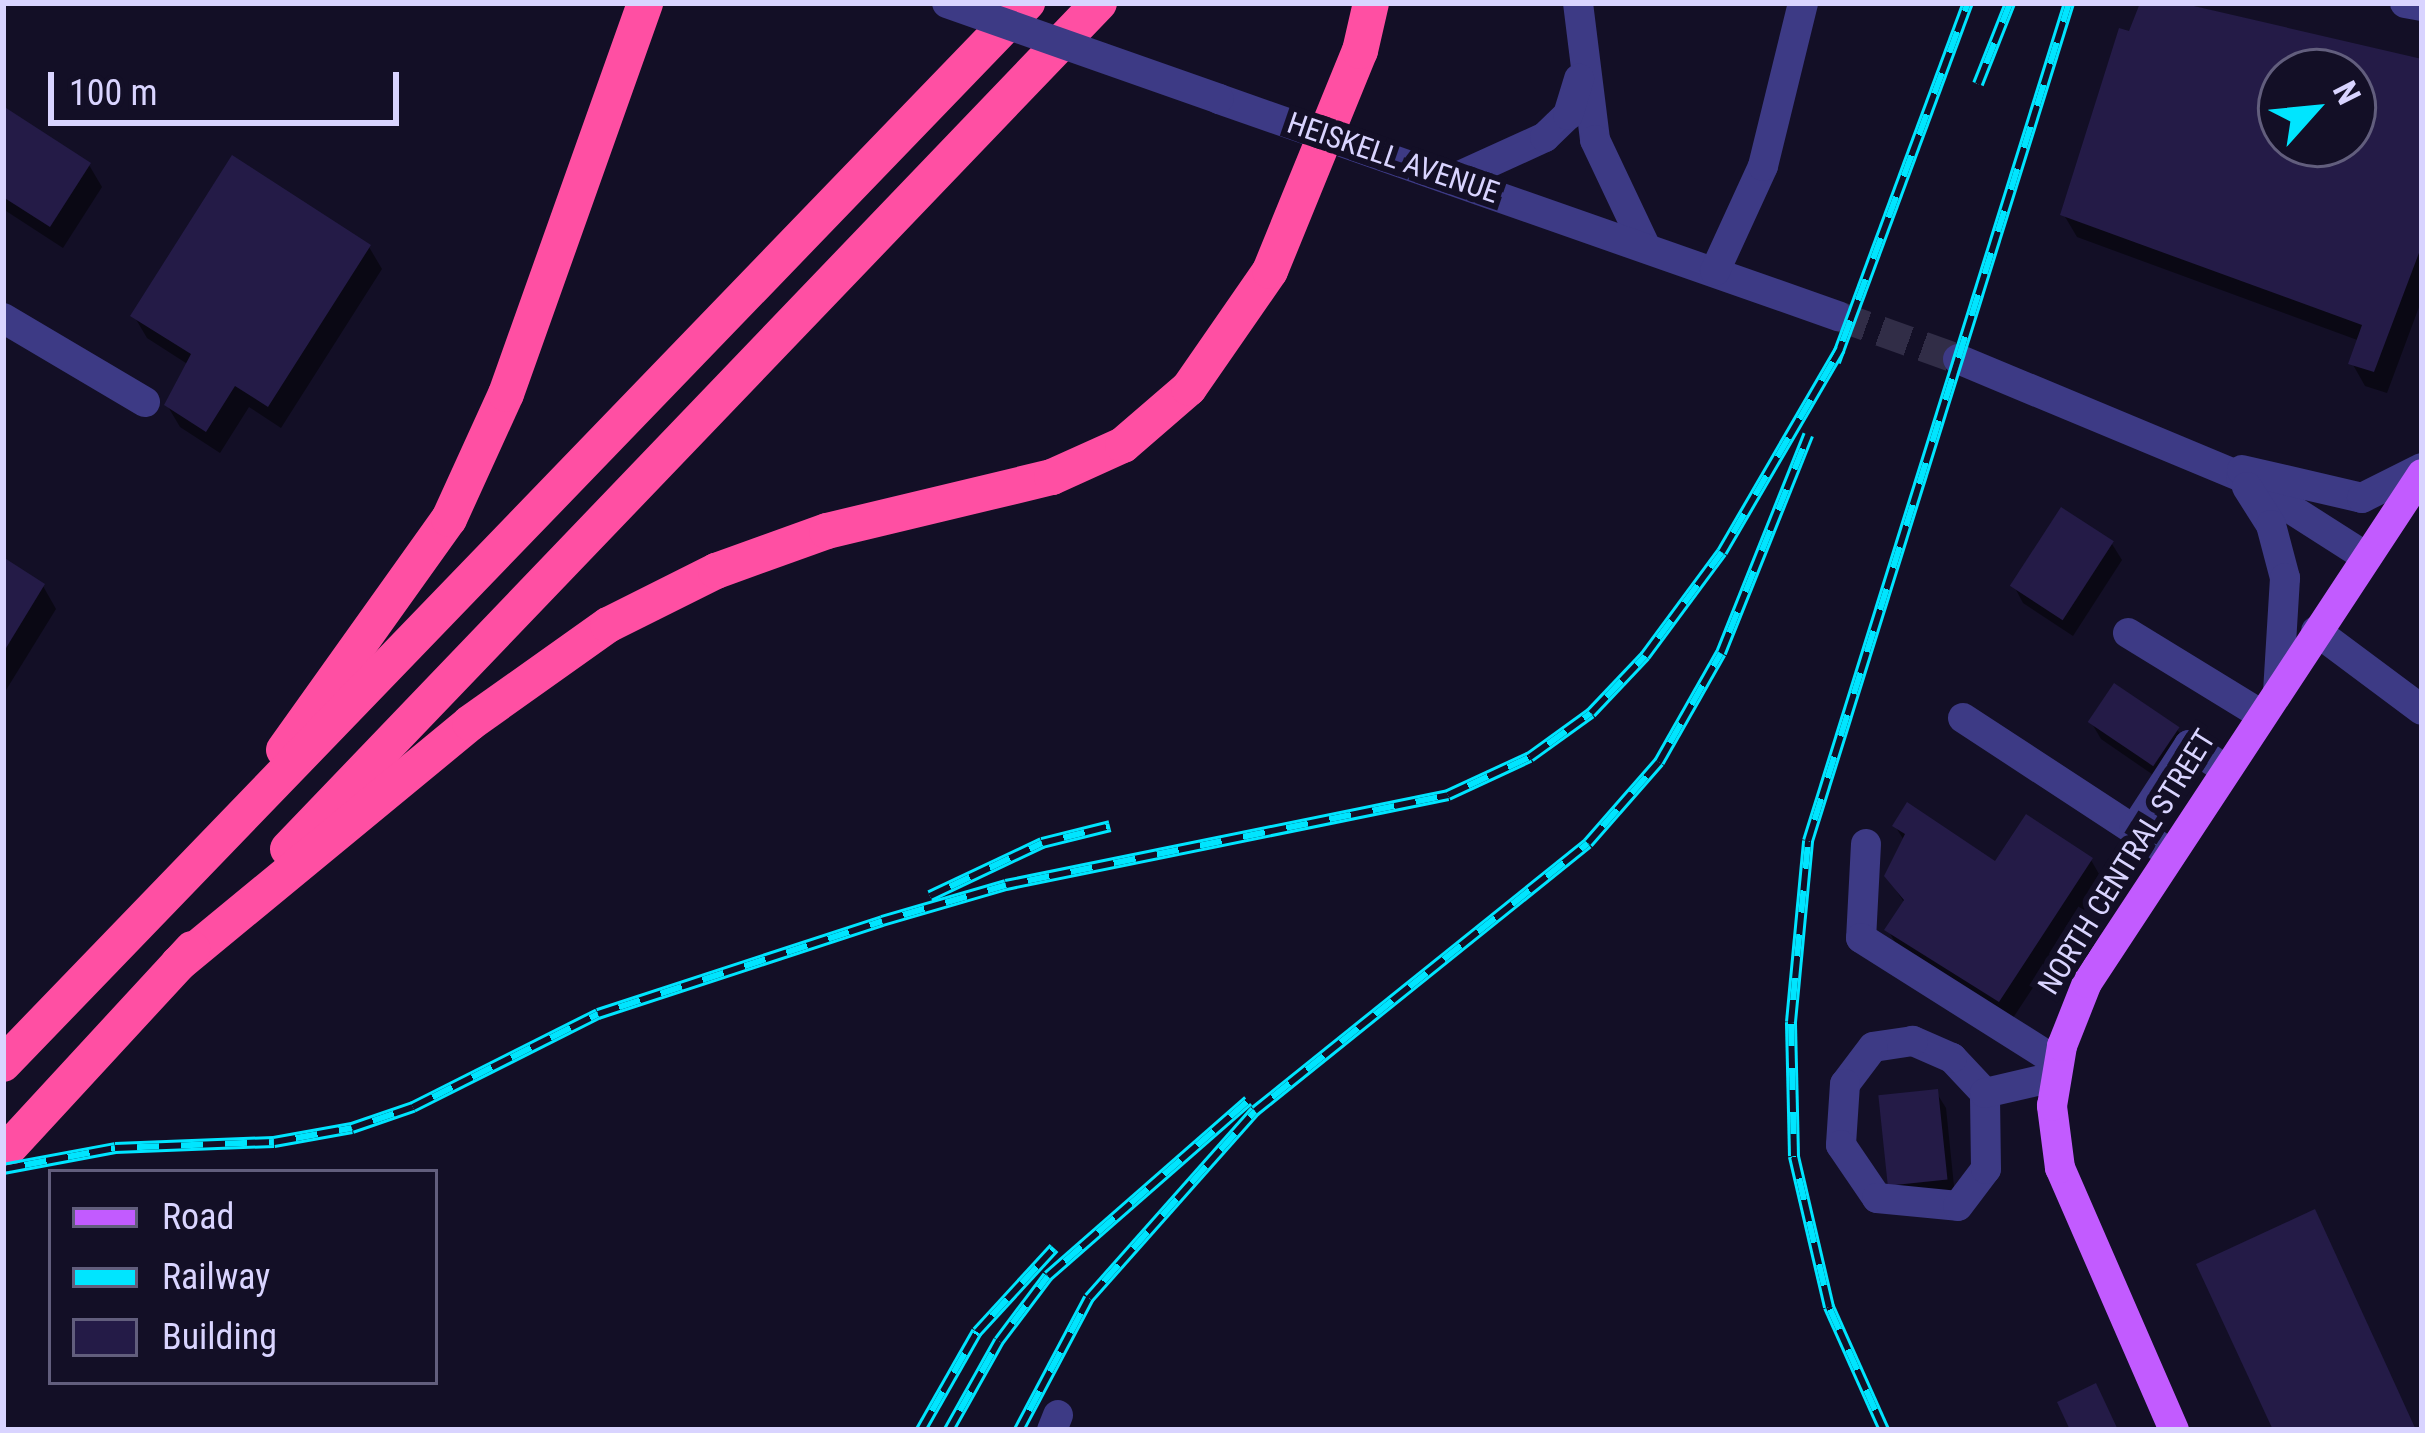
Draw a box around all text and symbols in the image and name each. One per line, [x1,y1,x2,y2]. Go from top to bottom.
scale bar [54,48,405,122]
north arrow [2257,48,2377,168]
text: 100 m [69,72,158,114]
text: N [2325,75,2369,111]
street label: HEISKELL AVENUE [1282,105,1504,211]
street label: NORTH CENTRAL STREET [2031,723,2223,1001]
legend [48,1169,438,1385]
text: Road [162,1196,234,1238]
text: Railway [162,1256,270,1298]
text: Building [162,1316,277,1358]

